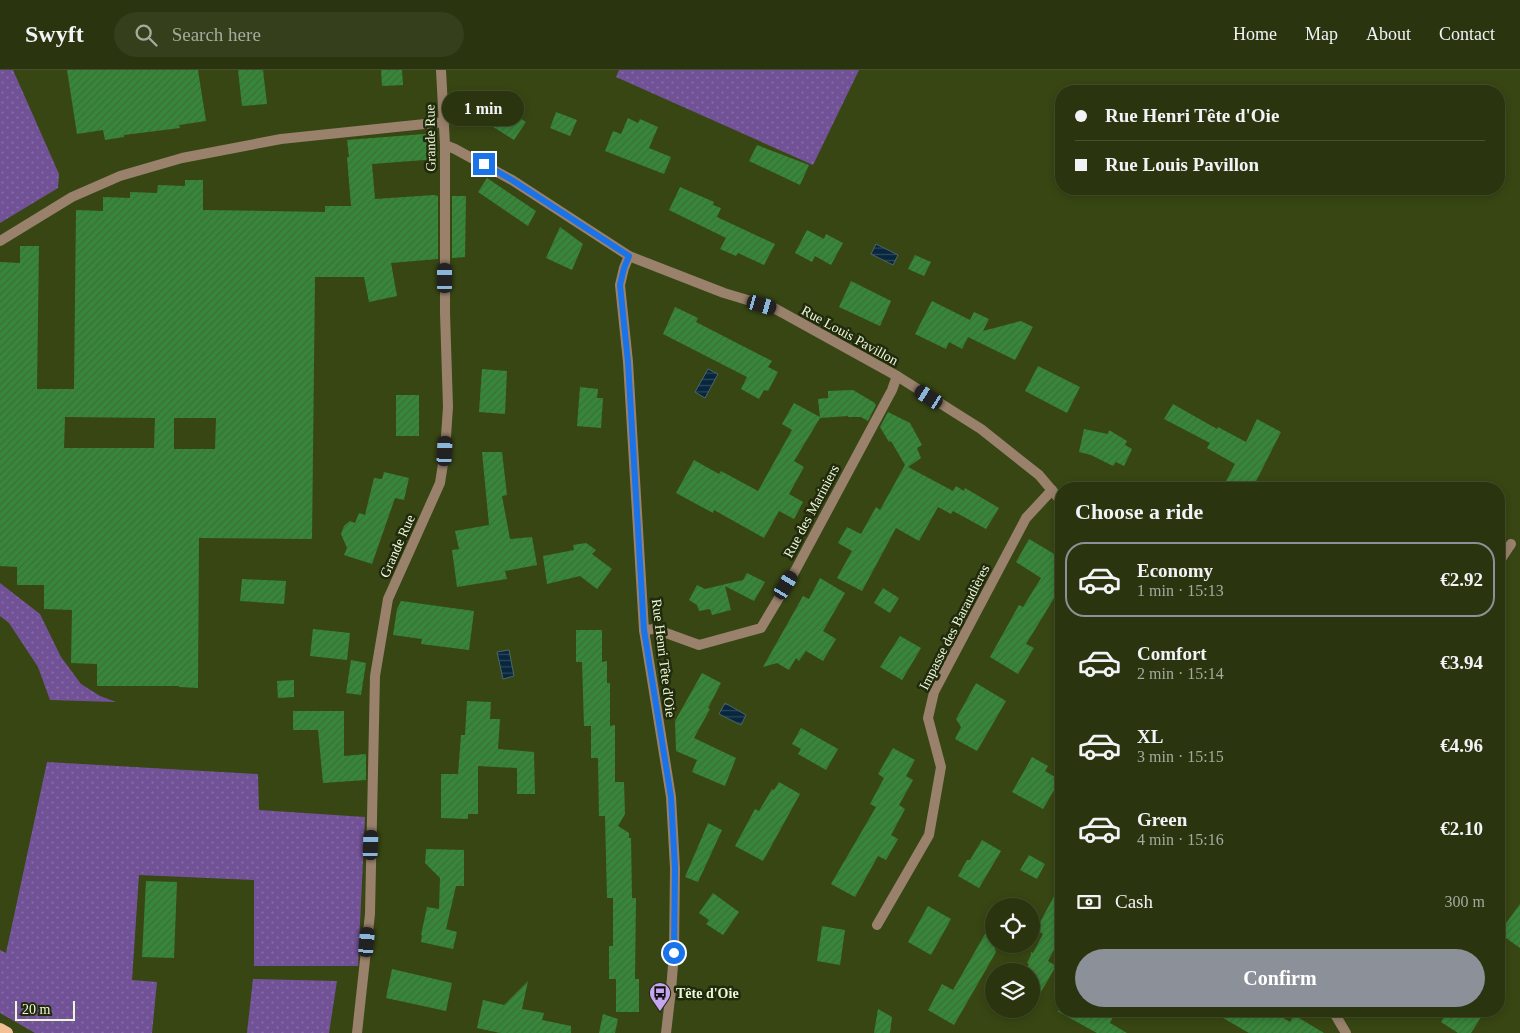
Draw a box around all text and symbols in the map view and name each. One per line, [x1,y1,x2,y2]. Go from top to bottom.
search box [114,12,464,57]
text: Swyft [25,21,84,47]
icon: search [132,21,160,49]
text: Search here [172,24,261,45]
text: Home [1233,24,1277,44]
text: Map [1305,24,1338,44]
text: About [1366,24,1411,44]
text: Contact [1439,24,1495,44]
callout: 1 min [443,92,525,126]
text: 1 min [464,100,502,117]
street label: Grande Rue [422,104,439,172]
text: Rue Henri Tête d'Oie [1105,105,1279,126]
route end [473,153,495,175]
text: Rue Louis Pavillon [1105,154,1259,175]
car [437,263,452,293]
car [745,294,778,316]
street label: Rue Louis Pavillon [799,303,901,368]
car [912,383,945,411]
car [436,436,453,466]
street label: Rue des Mariniers [781,462,842,560]
text: Choose a ride [1075,499,1203,524]
street label: Grande Rue [377,512,418,580]
icon: car [1077,557,1122,602]
text: Economy [1137,560,1213,581]
street label: Impasse des Baraudières [916,562,993,692]
car [771,568,800,602]
text: €2.92 [1440,569,1483,590]
text: 1 min · 15:13 [1137,582,1224,599]
street label: Rue Henri Tête d'Oie [649,598,678,718]
icon: car [1077,640,1122,685]
text: Comfort [1137,643,1207,664]
text: €3.94 [1440,652,1483,673]
text: 2 min · 15:14 [1137,665,1224,682]
icon: car [1077,723,1122,768]
text: XL [1137,726,1163,747]
text: €4.96 [1440,735,1483,756]
text: 3 min · 15:15 [1137,748,1224,765]
icon: car [1077,806,1122,851]
text: Green [1137,809,1187,830]
text: €2.10 [1440,818,1483,839]
car [362,830,379,860]
text: 4 min · 15:16 [1137,831,1224,848]
icon: cash [1075,888,1103,916]
text: Cash [1115,891,1153,912]
text: 300 m [1445,893,1485,910]
map controls [985,898,1040,1018]
button: locate [985,898,1040,953]
car [358,926,375,958]
route start [663,942,685,964]
button: Confirm [1075,949,1485,1007]
button: layers [985,963,1040,1018]
bus stop icon: Tête d'Oie [648,981,672,1012]
place label: Tête d'Oie [676,986,739,1001]
scale bar [15,998,75,1021]
text: 20 m [22,1002,50,1017]

